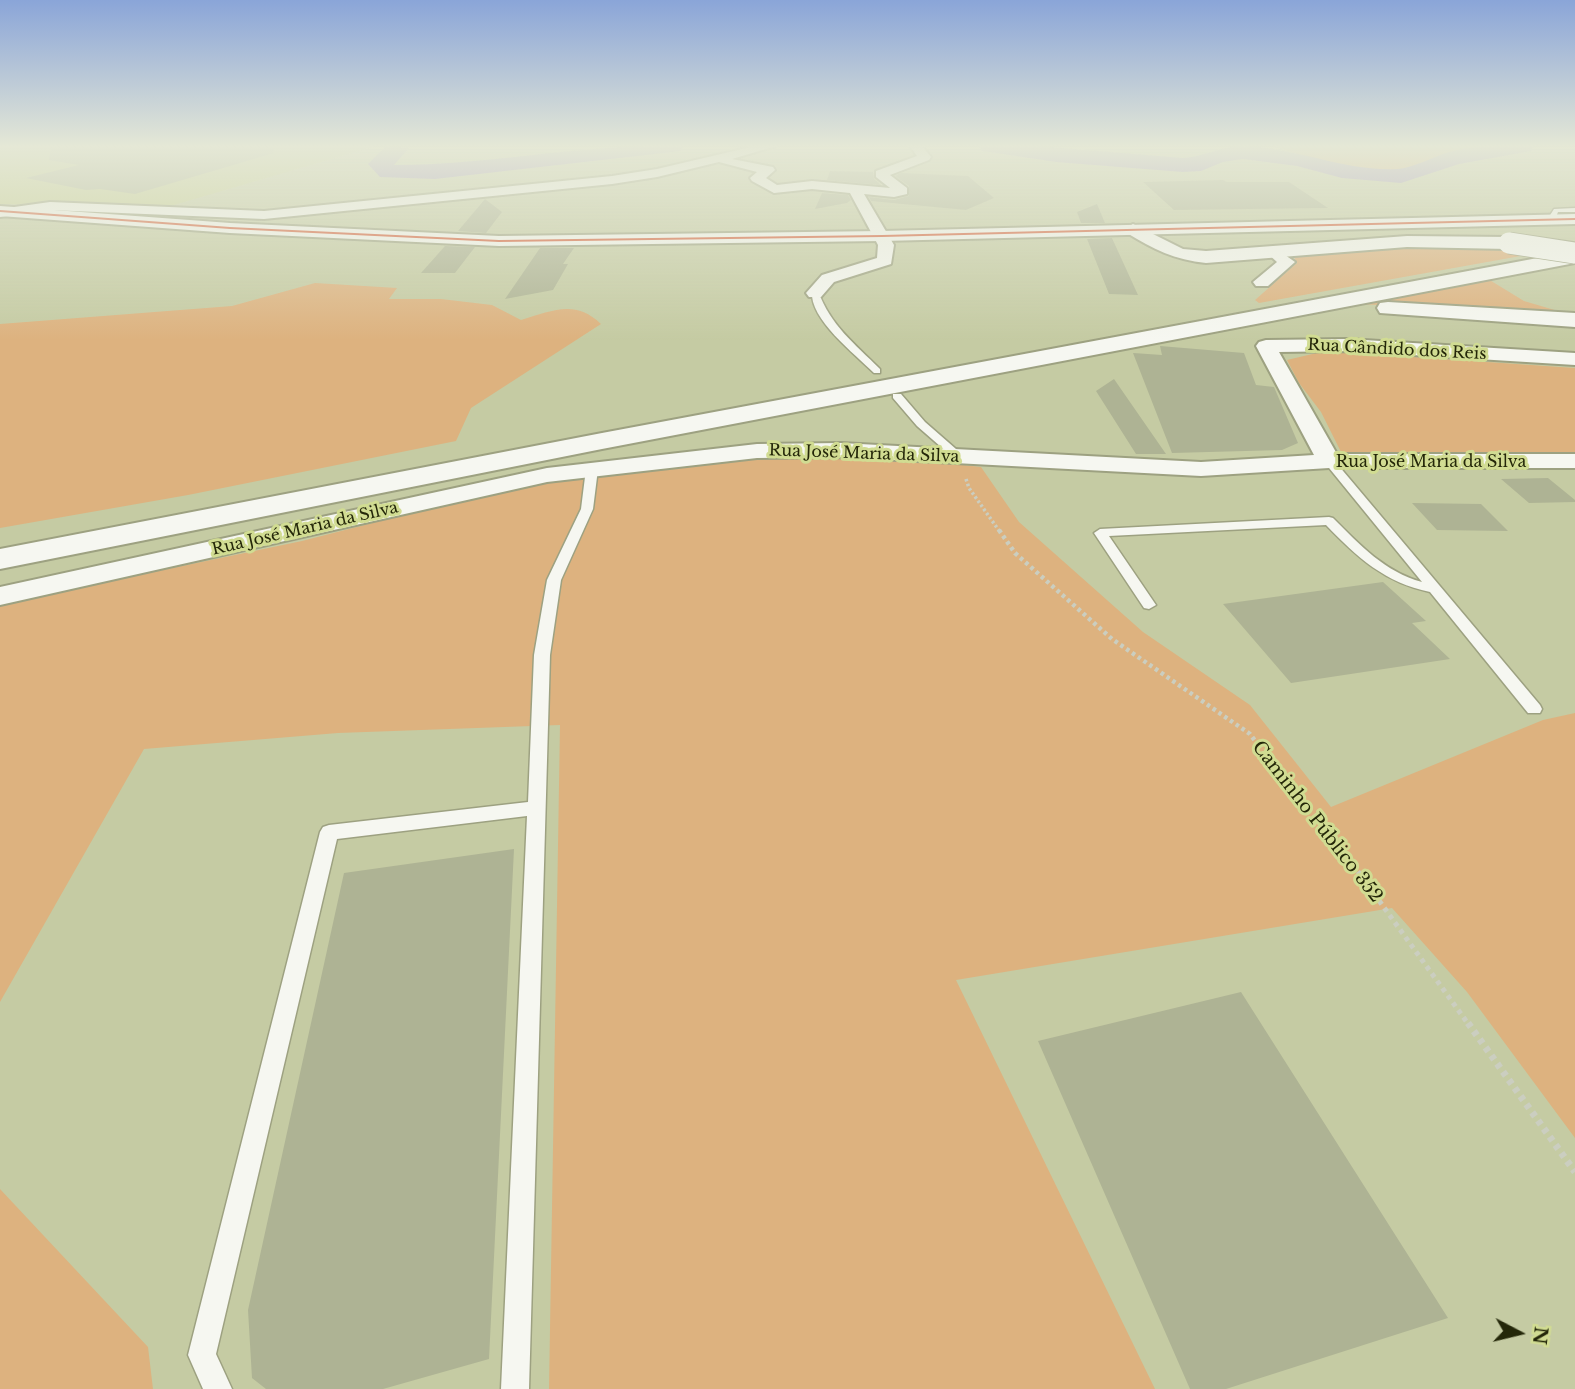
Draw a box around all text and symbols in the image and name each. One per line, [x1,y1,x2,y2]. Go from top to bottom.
street label: Rua Cândido dos Reis [1307,336,1487,364]
street label: Rua José Maria da Silva [768,441,960,467]
street label: Rua José Maria da Silva [1336,452,1526,472]
street label: Rua José Maria da Silva [210,498,400,560]
street label: Caminho Público 352 [1247,737,1387,907]
north arrow [1484,1298,1554,1368]
text: N [1528,1325,1553,1346]

